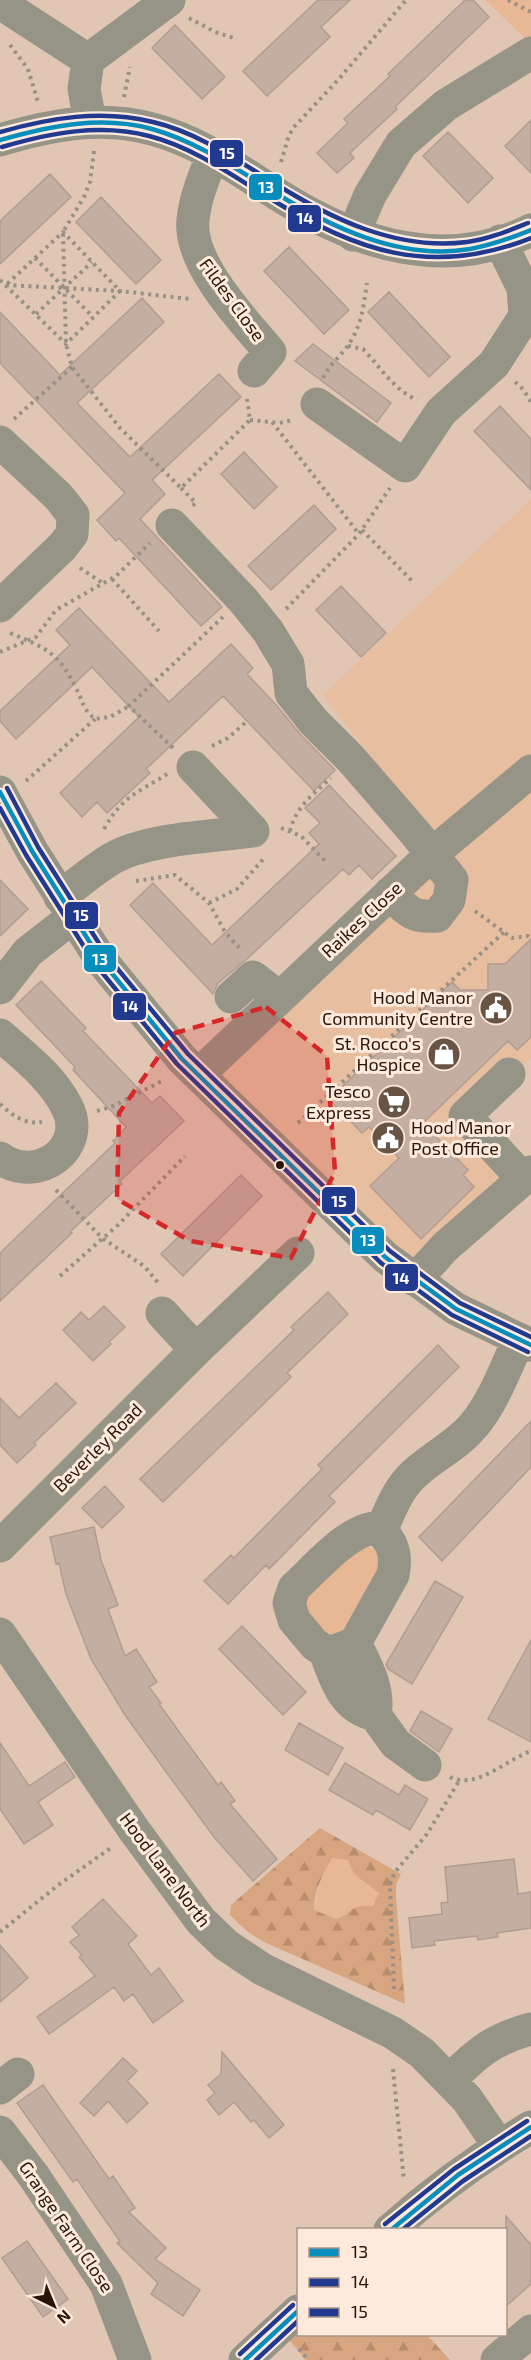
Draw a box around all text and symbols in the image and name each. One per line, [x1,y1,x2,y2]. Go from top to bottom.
line badge: 15 [209,139,244,168]
text: 15 [219,143,235,162]
line badge: 13 [248,173,283,201]
text: 13 [258,177,274,196]
line badge: 14 [287,204,322,233]
text: 14 [296,208,314,227]
street label: Fildes Close [195,254,270,345]
street label: Raikes Close [317,877,406,962]
line badge: 15 [64,901,99,930]
text: 15 [73,905,89,924]
line badge: 13 [83,944,117,973]
text: 13 [92,949,108,968]
place label: Hood Manor Community Centre [322,986,473,1029]
public building icon: Hood Manor Community Centre [478,990,514,1026]
line badge: 14 [112,992,147,1021]
text: 14 [121,996,139,1015]
place label: St. Rocco's Hospice [335,1032,421,1075]
shop icon: St. Rocco's Hospice [426,1036,462,1072]
place label: Tesco Express [306,1080,371,1123]
supermarket icon: Tesco Express [376,1084,412,1120]
place label: Hood Manor Post Office [411,1116,511,1159]
public building icon: Hood Manor Post Office [370,1120,406,1156]
unlabelled marker [274,1159,286,1171]
line badge: 15 [321,1186,356,1215]
text: 15 [331,1191,347,1210]
line badge: 13 [351,1226,385,1255]
text: 13 [360,1230,376,1249]
line badge: 14 [384,1263,419,1292]
text: 14 [392,1268,410,1287]
street label: Beverley Road [48,1398,146,1496]
street label: Hood Lane North [116,1808,216,1931]
street label: Grange Farm Close [15,2157,119,2296]
legend [297,2228,507,2336]
text: 13 [351,2240,368,2262]
text: 14 [351,2270,369,2292]
north arrow [24,2276,84,2336]
text: 15 [351,2300,368,2322]
text: N [54,2306,75,2328]

